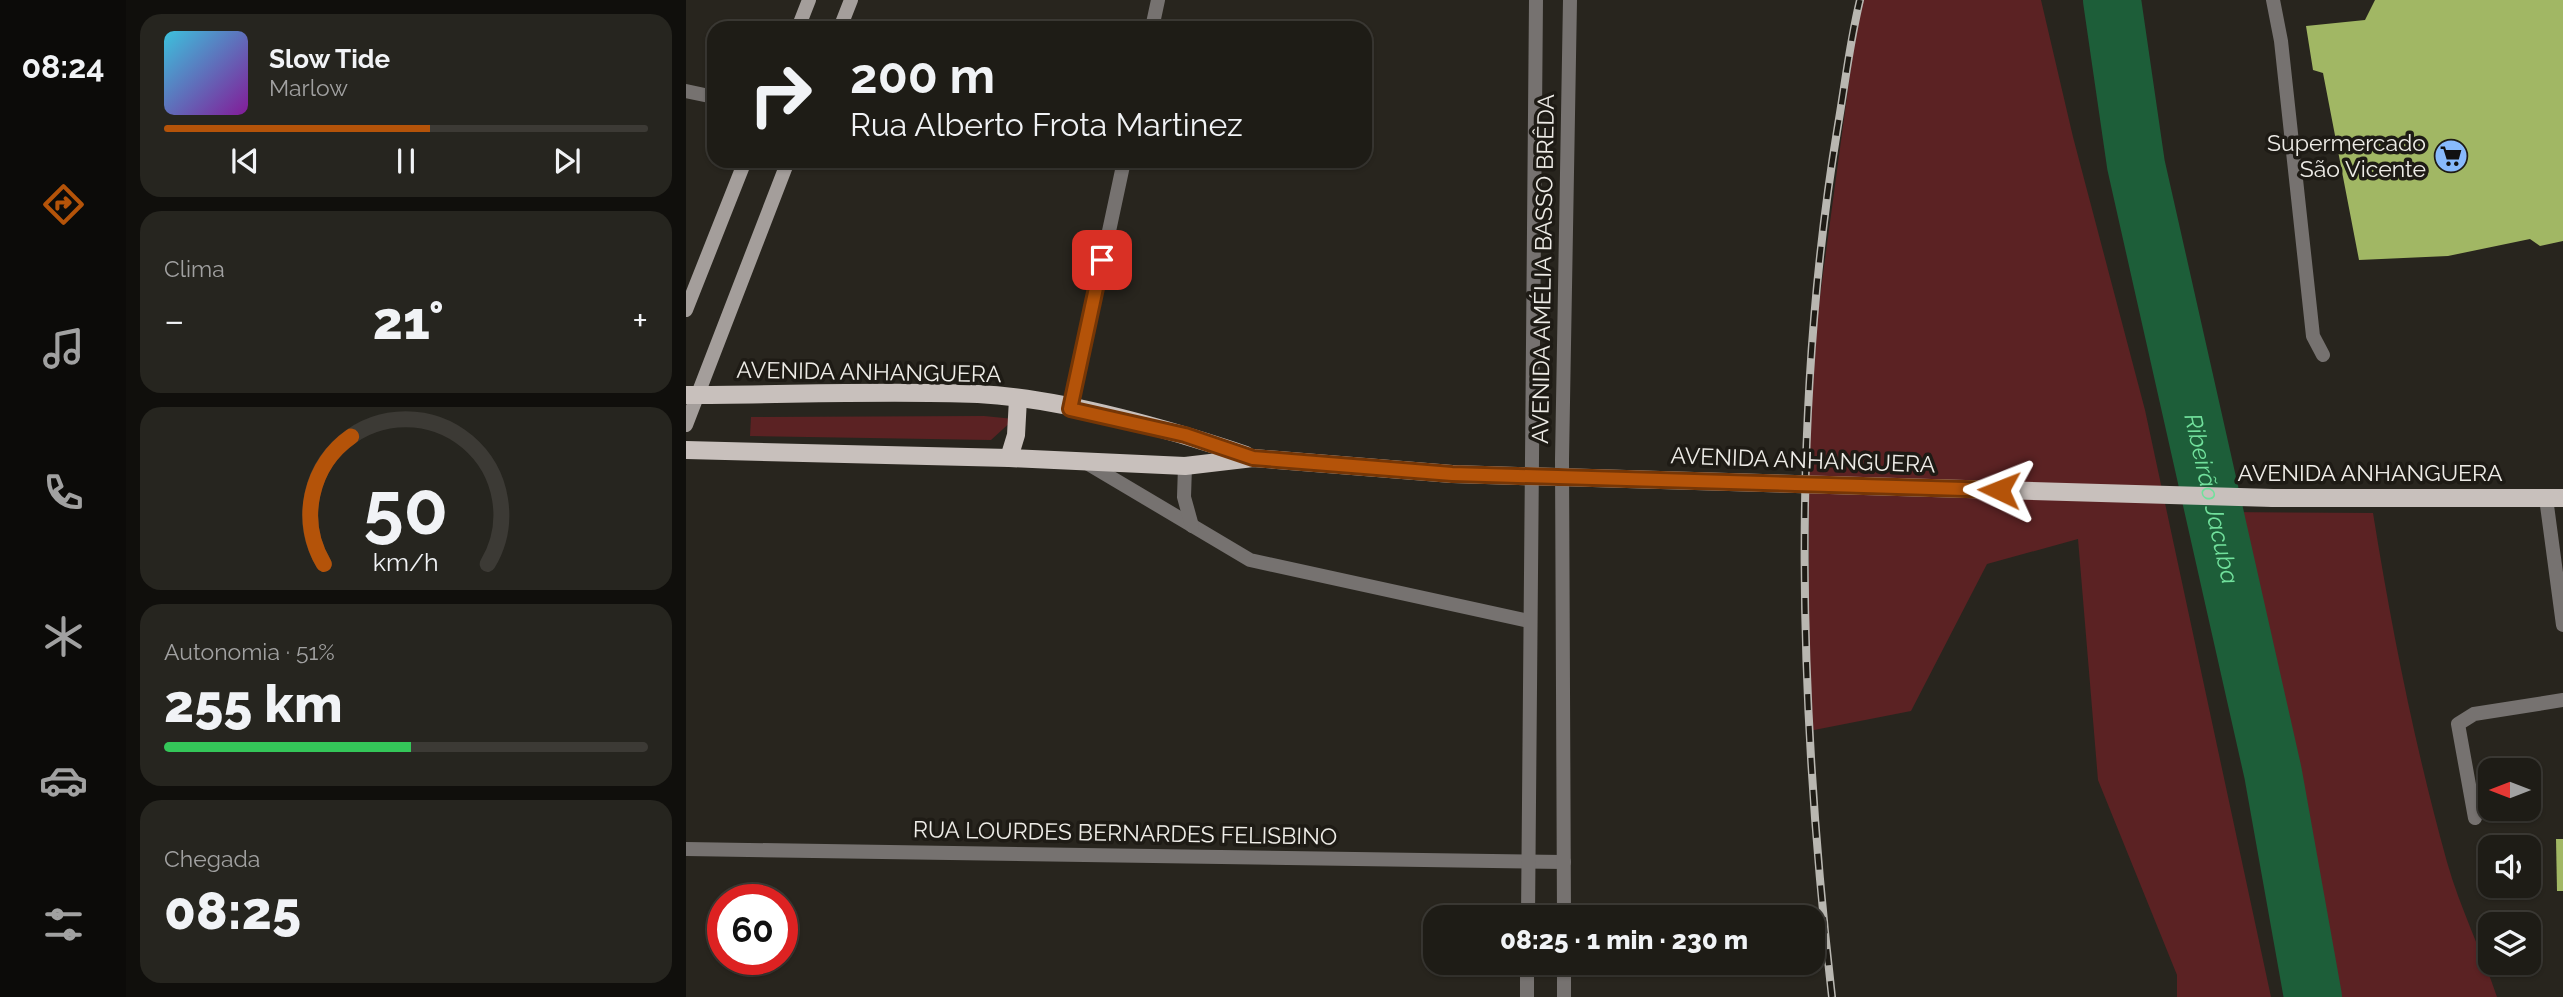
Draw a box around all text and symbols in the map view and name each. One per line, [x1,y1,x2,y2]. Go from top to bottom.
text: Slow Tide [269,44,390,74]
text: 200 m [850,47,995,104]
text: 08:24 [21,48,105,85]
icon: right [735,49,826,140]
text: Marlow [269,74,348,101]
street label: AVENIDA AMÉLIA BASSO BRÊDA [1526,93,1559,444]
text: Rua Alberto Frota Martinez [850,106,1243,143]
place label: Supermercado São Vicente [2267,129,2426,182]
supermarket icon: Supermercado São Vicente [2432,137,2470,175]
icon: previous [226,142,264,180]
icon: pause [387,142,425,180]
icon: next [548,142,586,180]
icon: directions [39,180,88,229]
pin [1072,230,1132,290]
icon: arrive [1083,241,1121,279]
text: Clima [164,255,225,282]
text: 21° [373,290,444,351]
text: − [164,298,184,343]
text: + [632,298,648,343]
icon: music [39,324,88,373]
street label: AVENIDA ANHANGUERA [736,356,1002,387]
water label: Ribeirão Jacuba [2178,411,2245,587]
street label: AVENIDA ANHANGUERA [1670,441,1936,478]
position arrow [1962,453,2036,527]
street label: AVENIDA ANHANGUERA [2237,459,2503,486]
text: 50 [363,467,449,552]
icon: phone [39,468,88,517]
text: km/h [373,547,439,577]
icon: climate [39,612,88,661]
text: Autonomia · 51% [164,638,335,665]
text: 255 km [164,673,343,734]
icon: car [39,756,88,805]
north arrow [2478,758,2541,821]
map controls [2478,758,2541,975]
street label: RUA LOURDES BERNARDES FELISBINO [913,815,1337,850]
button: sound [2478,835,2541,898]
text: Chegada [164,845,260,872]
text: 08:25 [164,880,301,941]
speed limit sign: 60 [707,884,798,975]
icon: filters [39,900,88,949]
button: layers [2478,912,2541,975]
text: 08:25 · 1 min · 230 m [1500,925,1748,955]

